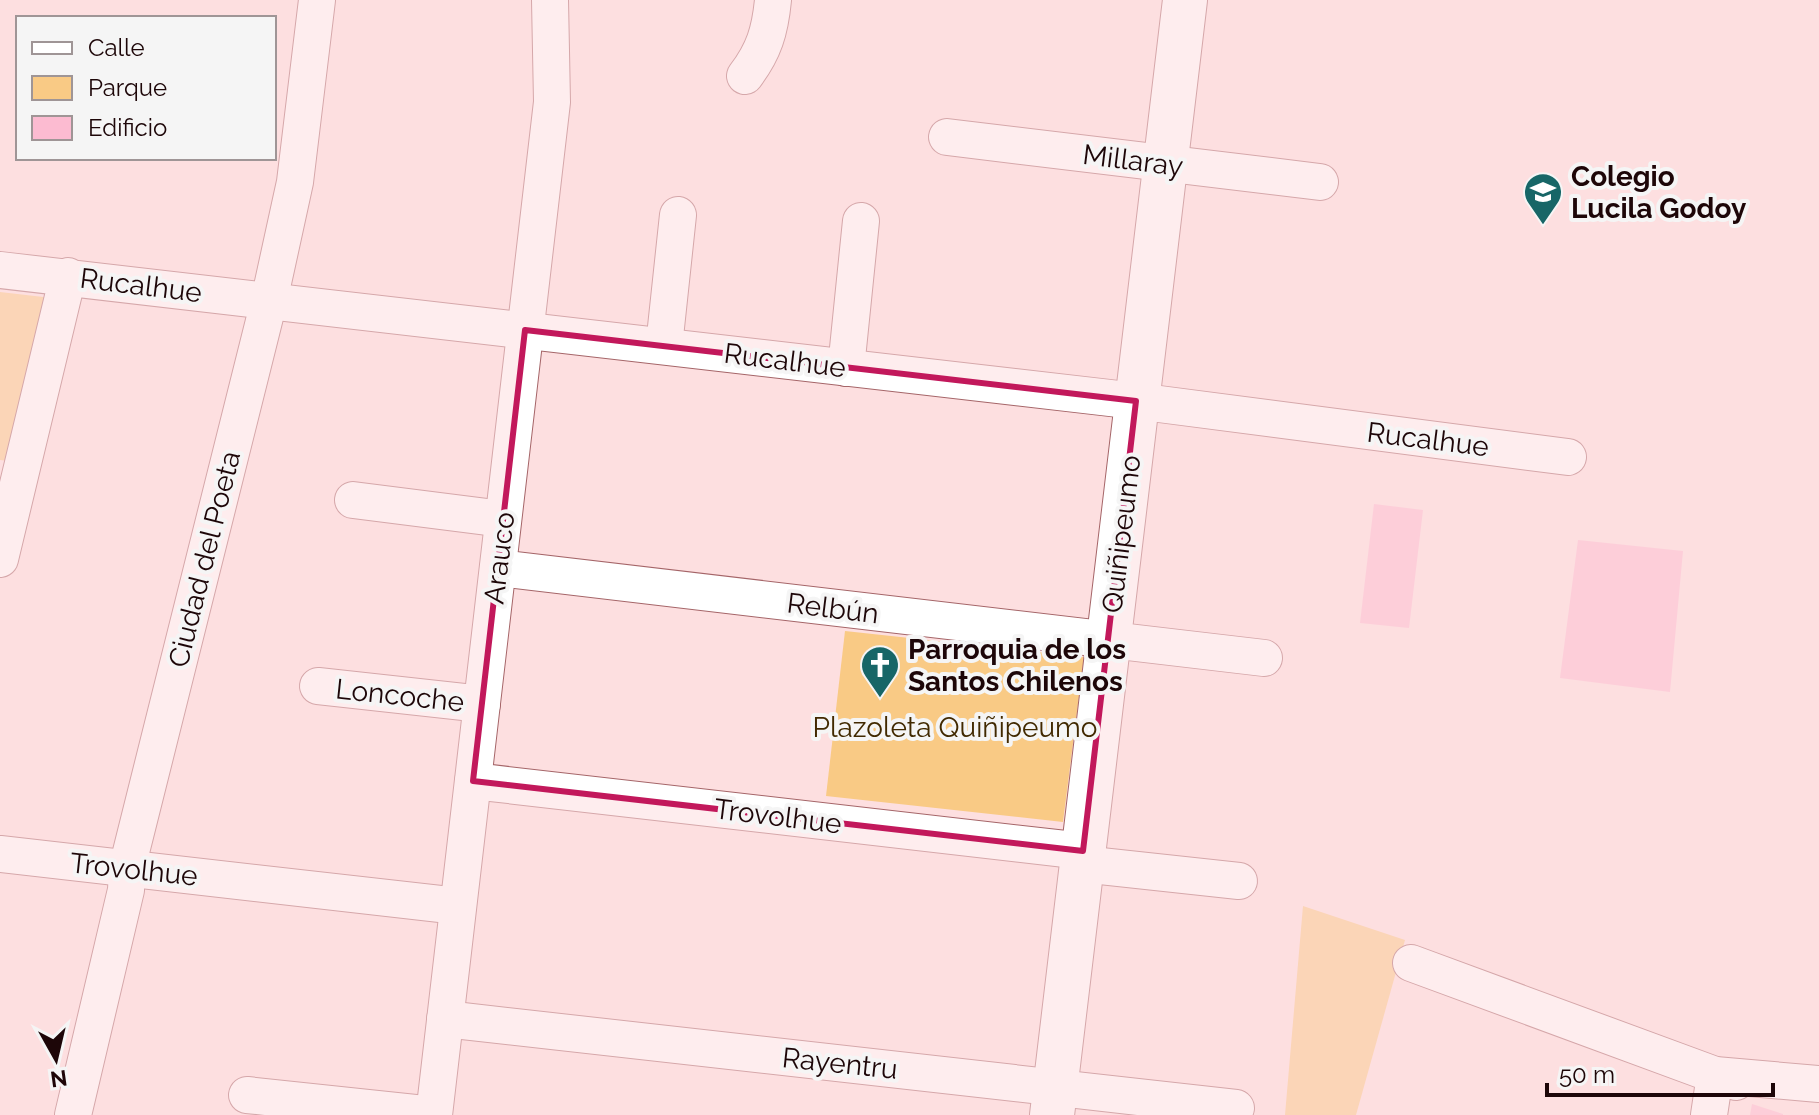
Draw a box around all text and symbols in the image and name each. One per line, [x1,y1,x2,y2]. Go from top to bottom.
legend [16,16,276,160]
text: Calle [88,33,145,62]
text: Parque [88,73,167,102]
text: Edificio [88,113,167,142]
street label: Millaray [1081,138,1185,183]
place label: Colegio Lucila Godoy [1571,160,1747,225]
school or university icon: Colegio Lucila Godoy [1522,171,1564,226]
street label: Rucalhue [78,262,204,309]
street label: Rucalhue [722,337,848,384]
street label: Rucalhue [1365,416,1491,463]
street label: Ciudad del Poeta [162,448,247,671]
street label: Quiñipeumo [1095,453,1148,615]
street label: Arauco [477,510,522,606]
street label: Relbún [785,587,881,630]
place label: Parroquia de los Santos Chilenos [908,633,1126,698]
church icon: Parroquia de los Santos Chilenos [859,644,901,699]
street label: Loncoche [334,672,466,719]
park label: Plazoleta Quiñipeumo [813,711,1098,744]
street label: Trovolhue [712,792,844,841]
street label: Trovolhue [68,846,199,893]
north arrow [16,1019,96,1099]
street label: Rayentru [781,1041,899,1086]
scale bar [1547,1047,1773,1097]
text: 50 m [1559,1060,1615,1089]
text: N [49,1065,69,1093]

